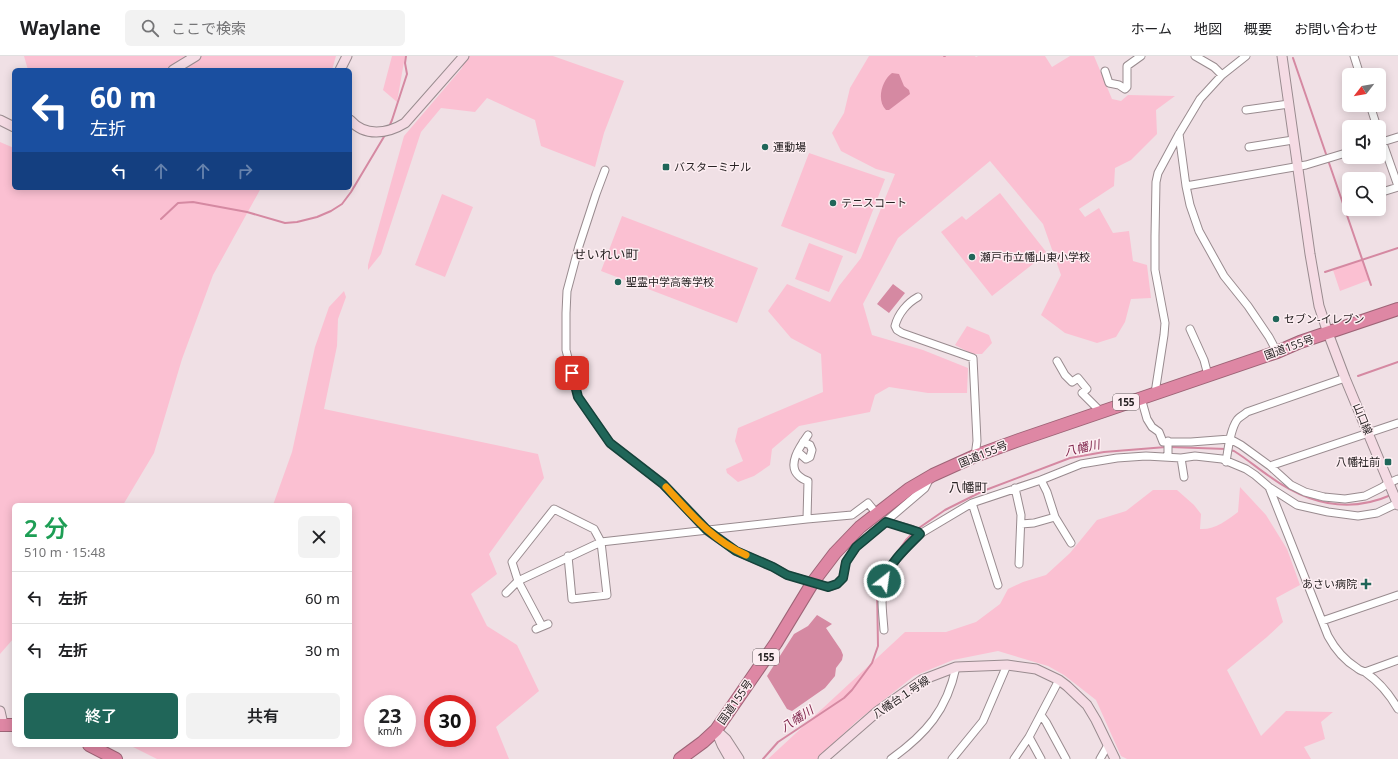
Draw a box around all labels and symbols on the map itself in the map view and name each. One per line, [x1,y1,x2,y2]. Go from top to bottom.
north arrow [1342,68,1386,112]
place label: 運動場 [773,139,806,154]
marker: 運動場 [760,142,770,152]
place label: バスターミナル [674,159,751,174]
marker: バスターミナル [661,162,671,172]
place label: テニスコート [841,195,907,210]
marker: テニスコート [828,198,838,208]
district label: せいれい町 [573,245,639,263]
place label: 瀬戸市立幡山東小学校 [980,249,1090,264]
marker: 瀬戸市立幡山東小学校 [967,252,977,262]
place label: 聖霊中学高等学校 [626,274,714,289]
marker: 聖霊中学高等学校 [613,277,623,287]
place label: セブン-イレブン [1284,311,1365,326]
marker: セブン-イレブン [1271,314,1281,324]
street label: 国道155号 [1262,331,1316,362]
pin [555,356,589,390]
road number: 155 [1113,394,1139,410]
street label: 山口線 [1350,401,1377,437]
water label: 八幡川 [1063,435,1103,460]
street label: 国道155号 [956,437,1010,470]
place label: 八幡社前 [1336,454,1380,469]
marker: 八幡社前 [1383,457,1393,467]
district label: 八幡町 [948,478,988,496]
position arrow [863,560,905,602]
place label: あさい病院 [1302,576,1357,591]
marker: あさい病院 [1360,578,1372,590]
road number: 155 [753,649,779,665]
street label: 八幡台１号線 [869,672,932,721]
street label: 国道155号 [714,676,756,727]
speed limit sign: 30 [424,695,476,747]
water label: 八幡川 [777,701,818,736]

